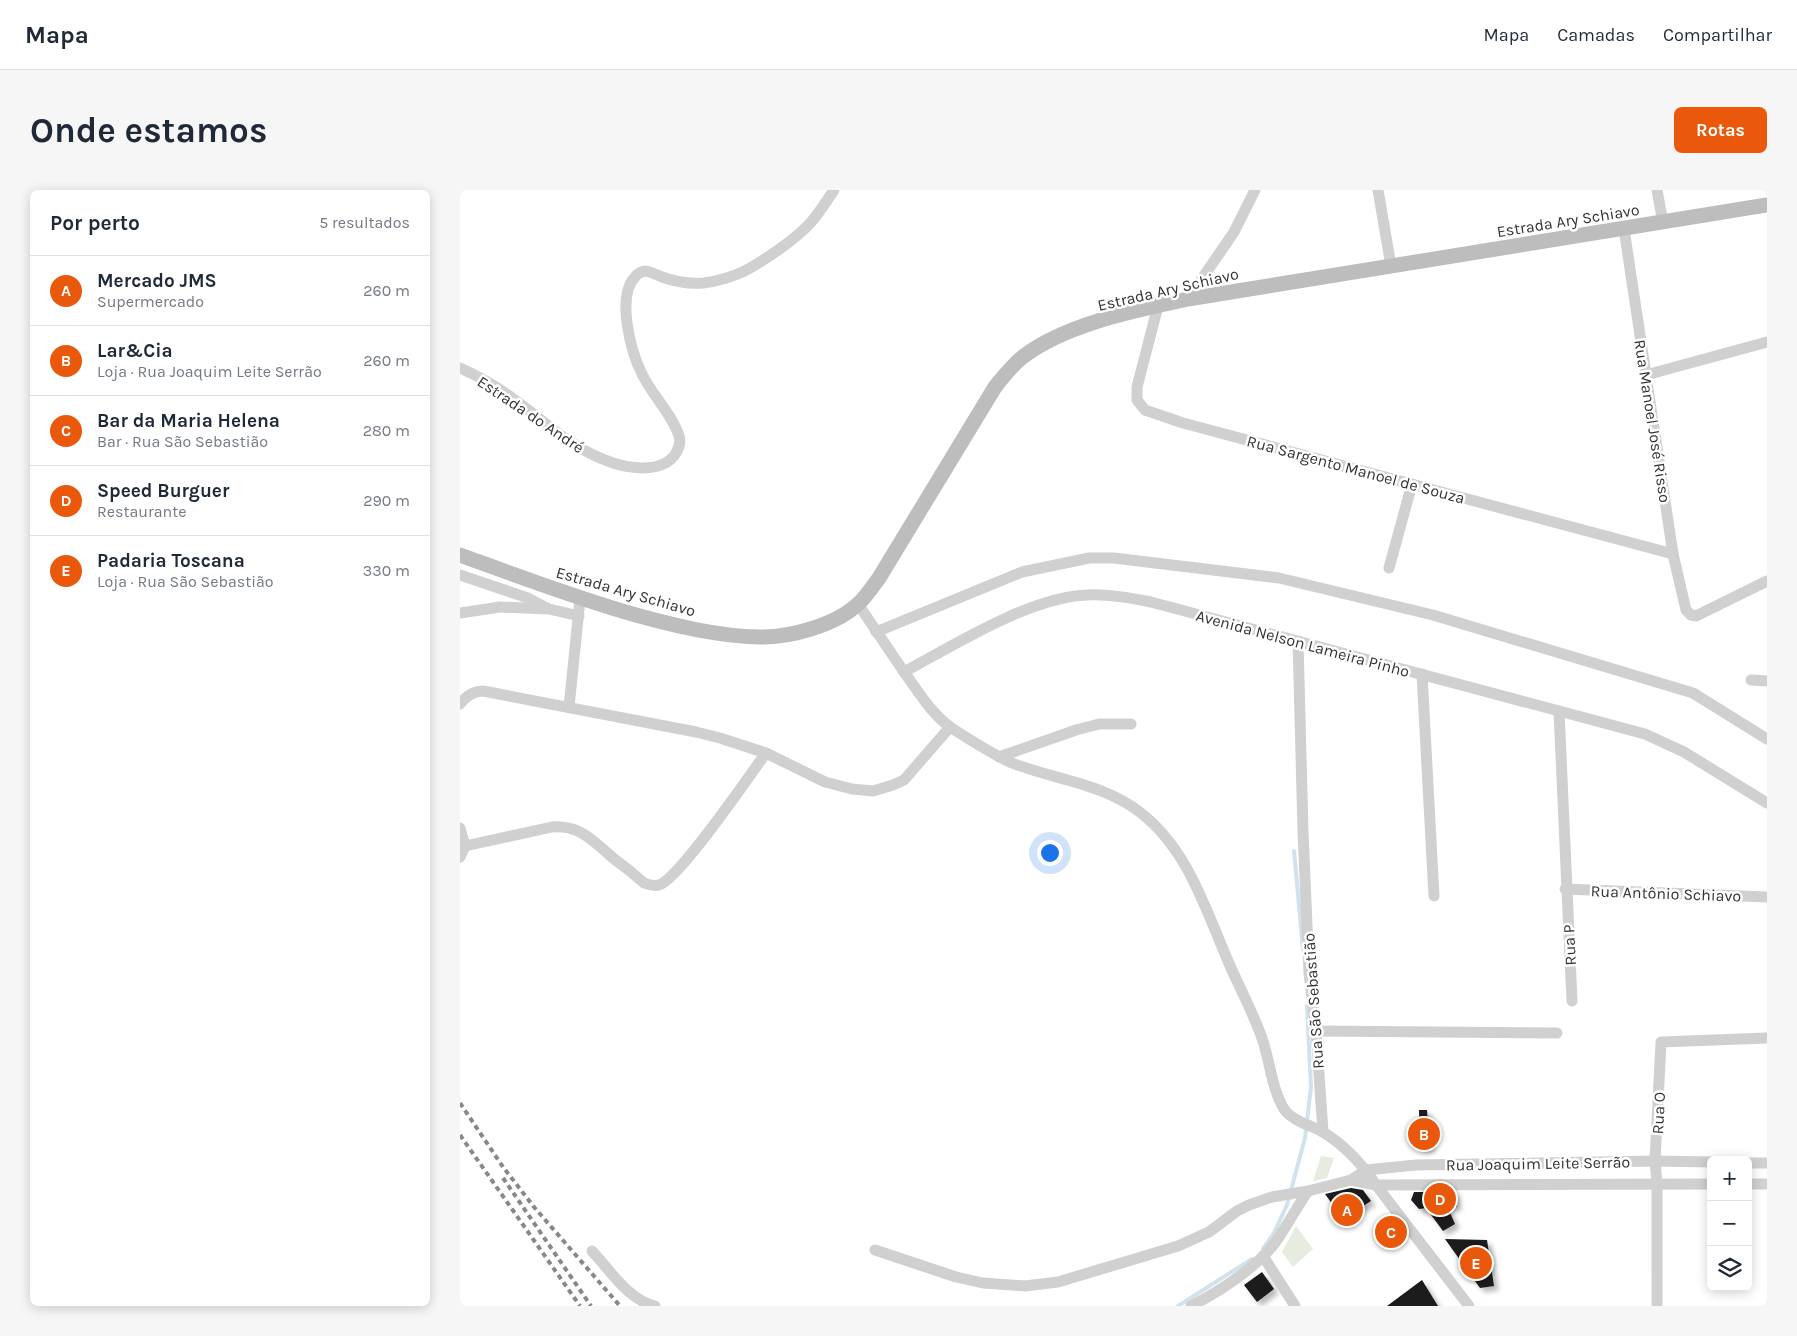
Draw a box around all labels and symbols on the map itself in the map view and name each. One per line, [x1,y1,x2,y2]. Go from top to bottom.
street label: Estrada Ary Schiavo [1495,200,1641,241]
street label: Estrada Ary Schiavo [1096,264,1241,315]
street label: Rua Manoel José Risso [1630,338,1675,504]
street label: Estrada do André [474,372,588,457]
street label: Rua Sargento Manoel de Souza [1245,431,1467,508]
street label: Estrada Ary Schiavo [554,562,698,620]
street label: Avenida Nelson Lameira Pinho [1194,606,1412,681]
your location [1037,840,1063,866]
street label: Rua Antônio Schiavo [1590,881,1742,906]
street label: Rua P [1559,924,1580,966]
street label: Rua São Sebastião [1299,932,1328,1069]
street label: Rua O [1648,1091,1669,1135]
pin: B [1408,1115,1440,1153]
street label: Rua Joaquim Leite Serrão [1446,1152,1630,1175]
pin: D [1424,1180,1456,1218]
pin: A [1331,1191,1363,1229]
pin: C [1375,1213,1407,1251]
pin: E [1460,1244,1492,1282]

